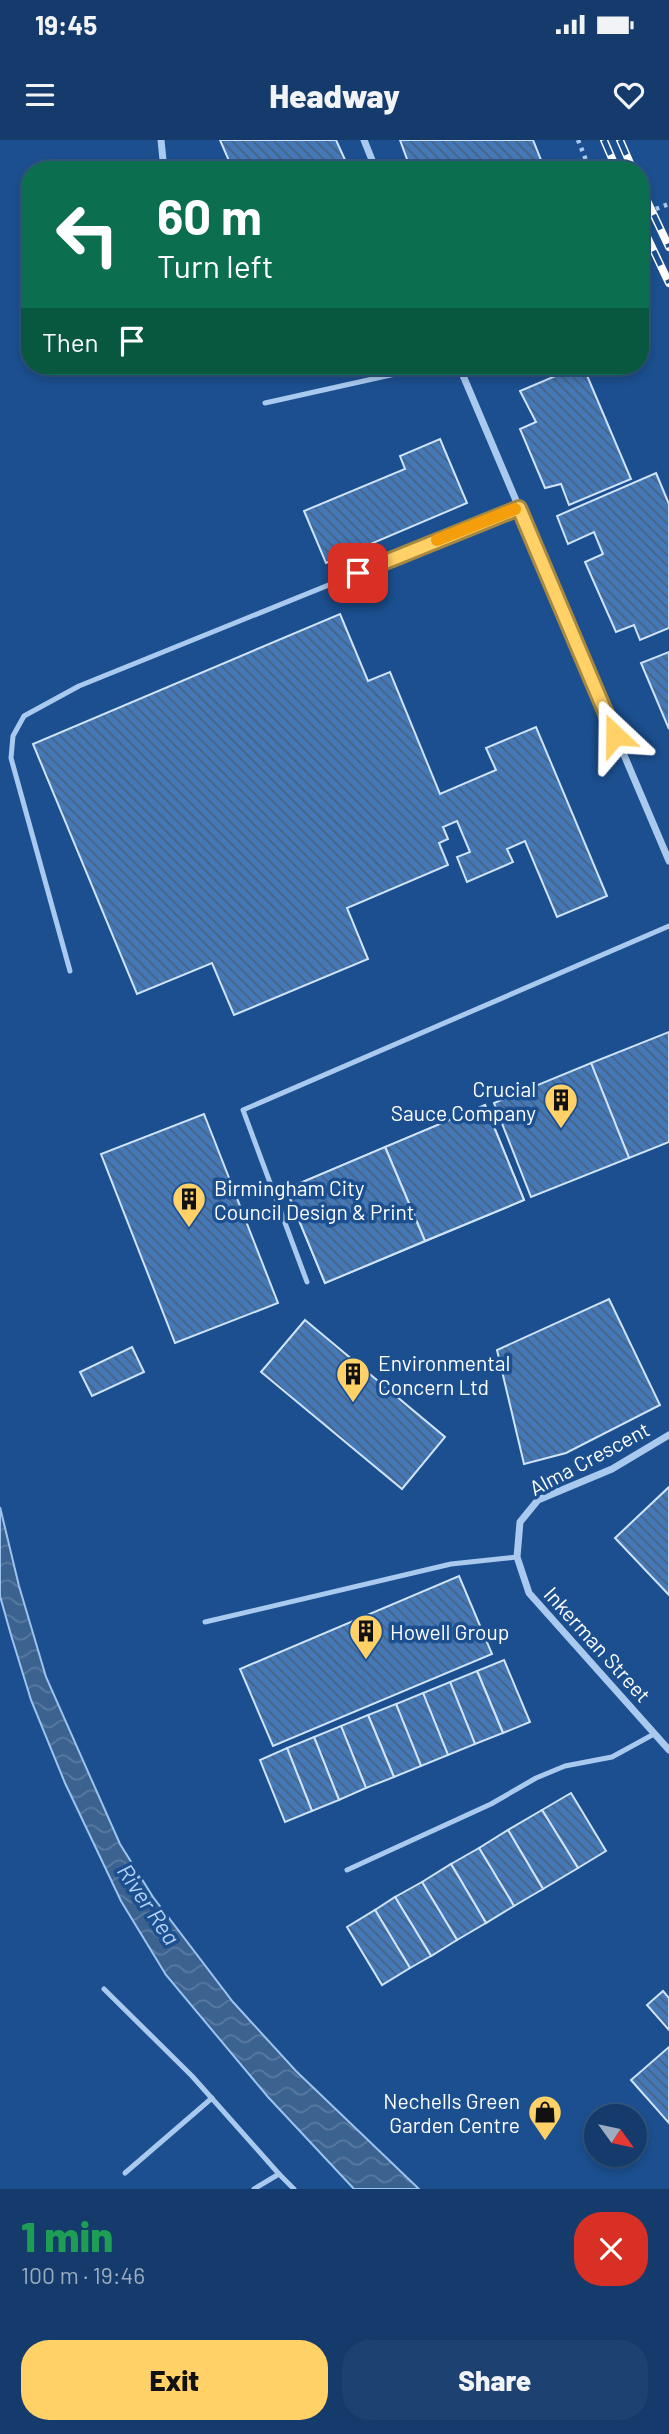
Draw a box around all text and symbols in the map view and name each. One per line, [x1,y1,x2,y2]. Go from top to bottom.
text: 19:45 [35,9,97,40]
icon: menu [21,76,59,114]
text: Headway [269,76,400,114]
icon: heart [610,76,648,114]
text: 60 m [157,186,262,245]
icon: left [42,189,133,280]
text: Turn left [157,246,274,284]
icon: arrive [113,322,151,360]
text: Then [42,326,99,357]
pin [328,543,388,603]
icon: arrive [339,554,377,592]
position arrow [578,698,652,772]
place label: Crucial Sauce Company [391,1076,536,1125]
building icon: Crucial Sauce Company [542,1081,580,1130]
place label: Birmingham City Council Design & Print [214,1175,415,1224]
building icon: Birmingham City Council Design & Print [170,1180,208,1229]
place label: Environmental Concern Ltd [378,1350,510,1399]
building icon: Environmental Concern Ltd [334,1355,372,1404]
street label: Alma Crescent [525,1416,653,1500]
street label: Inkerman Street [540,1581,656,1707]
building icon: Howell Group [347,1612,385,1661]
place label: Howell Group [390,1619,509,1644]
water label: River Rea [112,1858,186,1950]
place label: Nechells Green Garden Centre [383,2088,520,2137]
shop icon: Nechells Green Garden Centre [526,2093,564,2142]
north arrow [584,2104,648,2166]
map controls [584,2104,647,2167]
text: 1 min [21,2210,113,2260]
button: close [574,2212,648,2286]
text: 100 m · 19:46 [21,2261,145,2289]
button: Exit [21,2340,328,2420]
button: Share [342,2340,648,2420]

